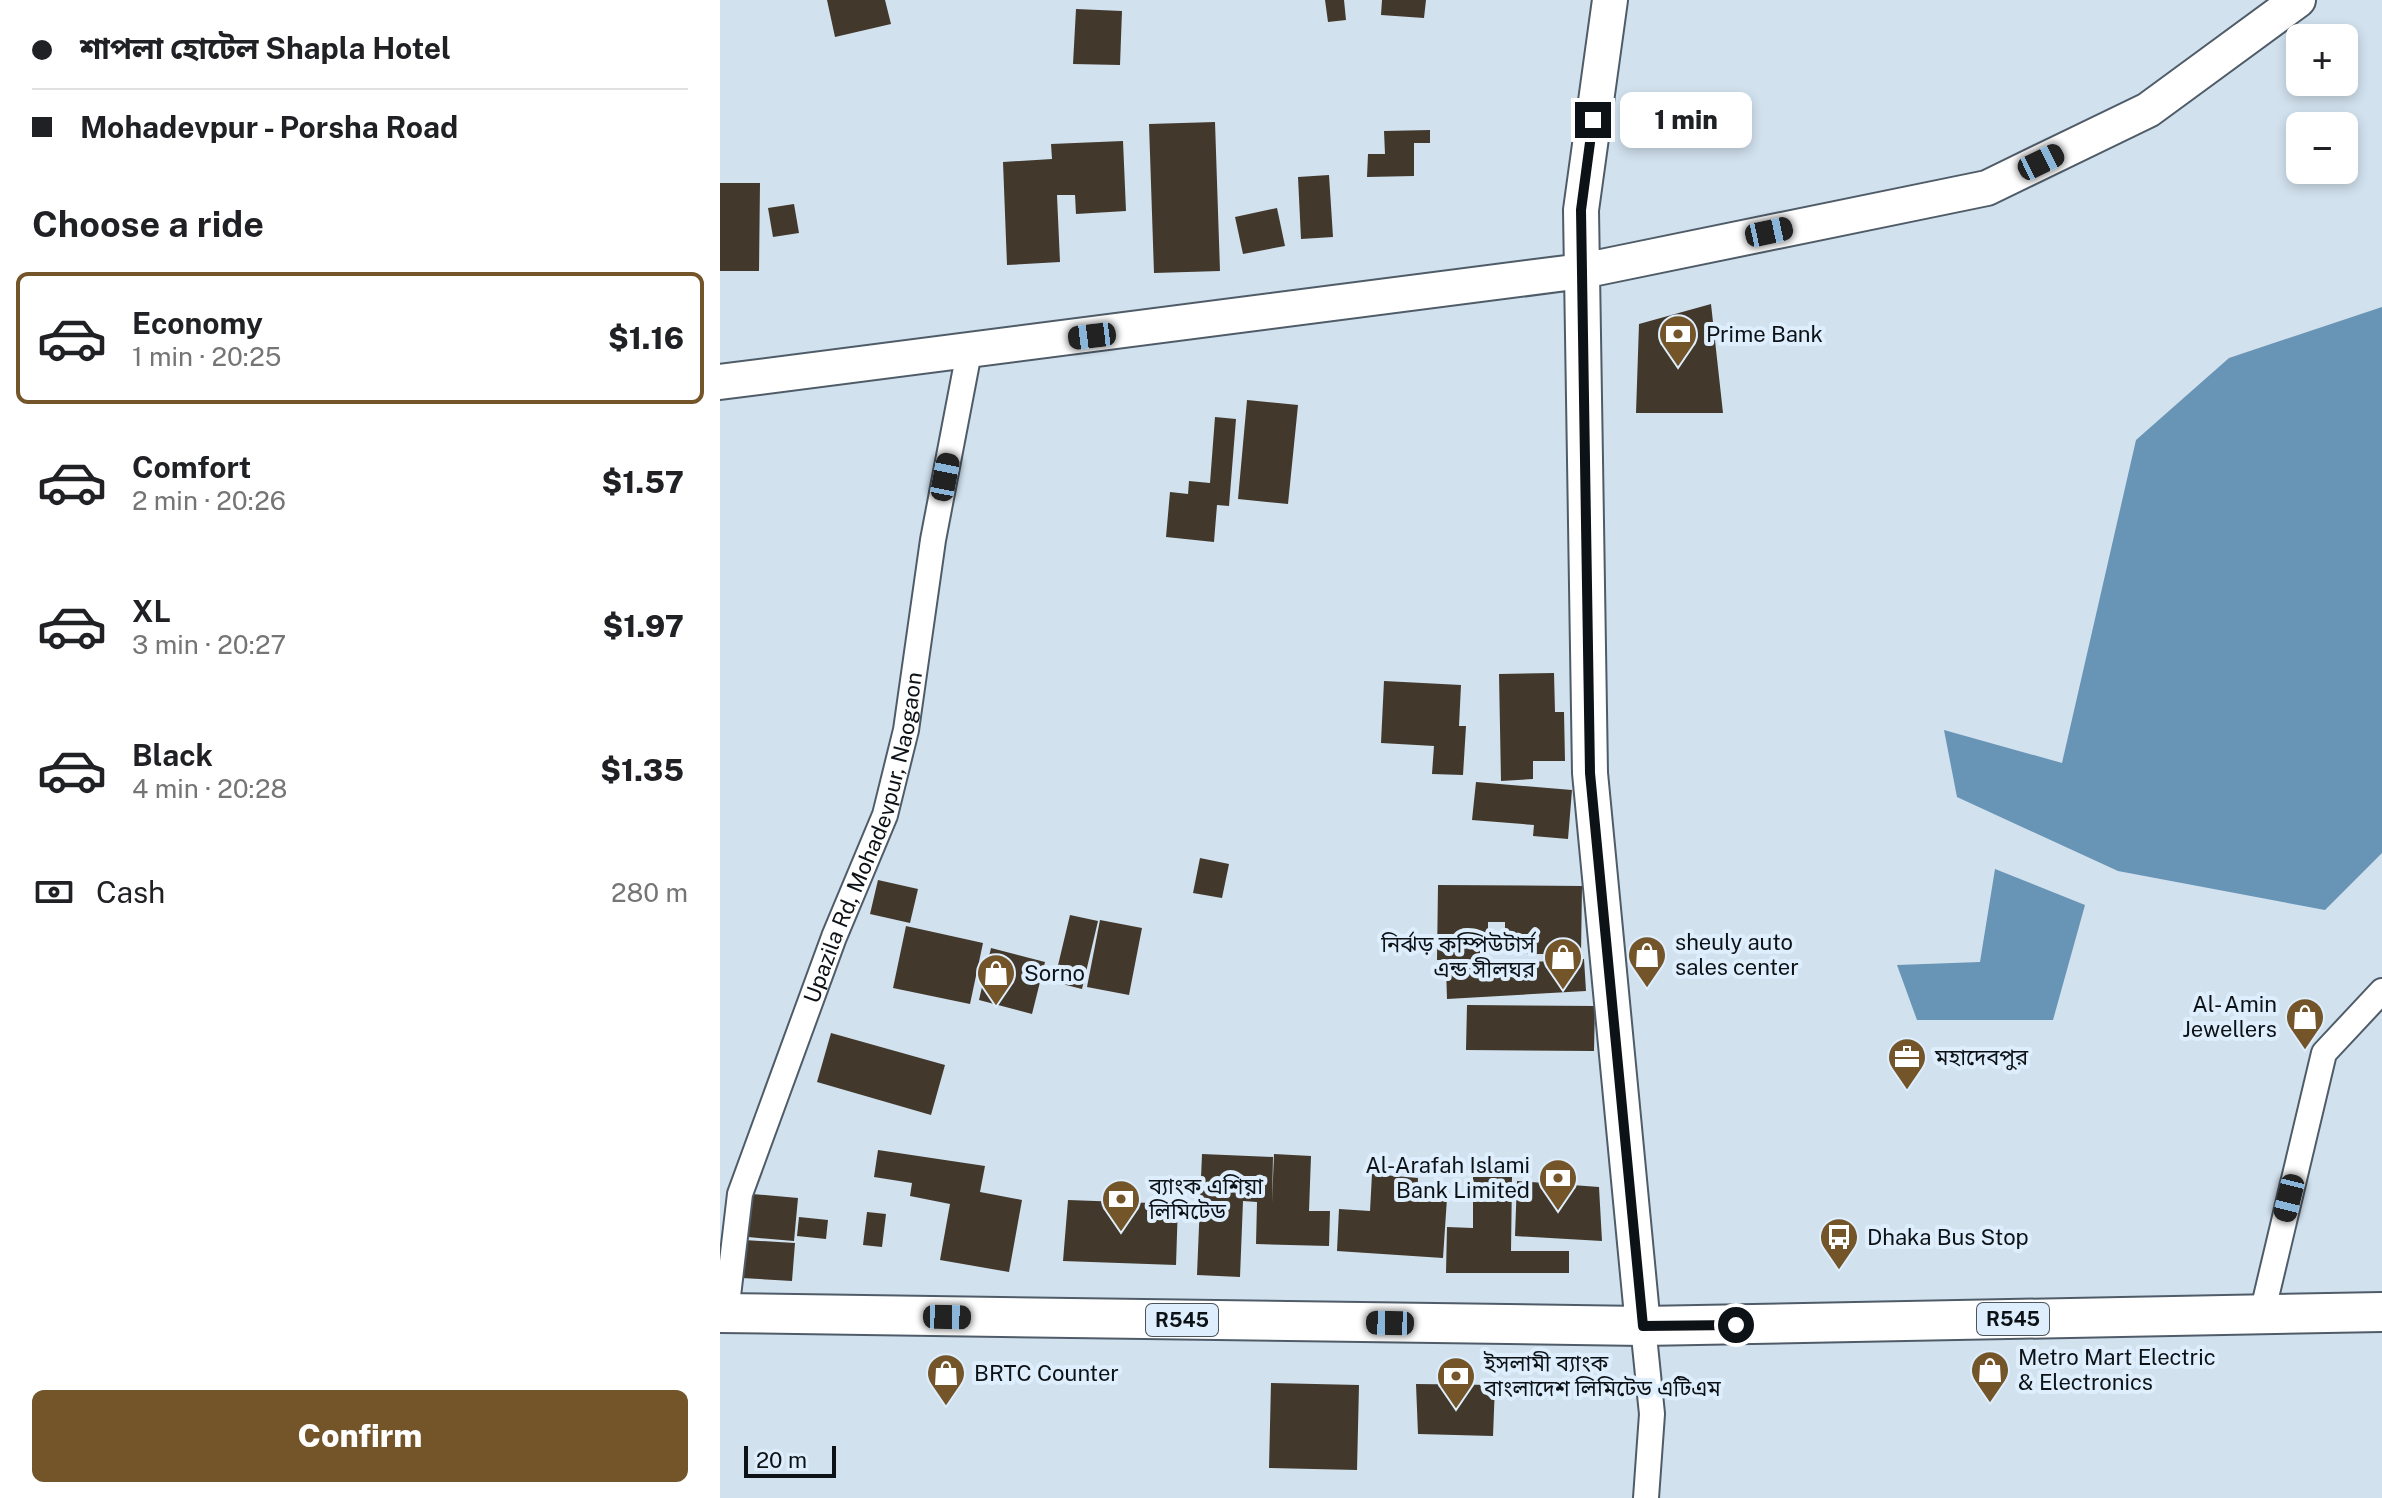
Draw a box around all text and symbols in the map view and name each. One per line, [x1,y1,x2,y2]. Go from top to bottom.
map controls [2286,24,2358,184]
button: + [2286,24,2358,96]
text: শাপলা হোটেল Shapla Hotel [80,30,451,66]
callout: 1 min [1621,92,1753,148]
route end [1575,102,1611,138]
text: 1 min [1654,104,1718,135]
text: Mohadevpur - Porsha Road [80,109,458,145]
button: − [2286,112,2358,184]
car [2014,141,2068,183]
text: Choose a ride [32,203,264,245]
car [1743,215,1795,249]
icon: car [36,302,108,374]
text: Economy [132,305,263,341]
bank icon: Prime Bank [1657,313,1699,368]
text: $1.16 [608,320,684,356]
car [1067,321,1117,351]
place label: Prime Bank [1706,321,1823,347]
text: 1 min · 20:25 [132,341,281,372]
icon: car [36,446,108,518]
text: Comfort [132,449,251,485]
car [929,451,961,503]
text: $1.57 [602,464,684,500]
text: 2 min · 20:26 [132,485,286,516]
icon: car [36,590,108,662]
text: XL [132,593,171,629]
text: $1.97 [603,608,684,644]
text: 3 min · 20:27 [132,629,286,660]
street label: Upazila Rd, Mohadevpur, Naogaon [798,670,927,1006]
icon: car [36,734,108,806]
text: Black [132,737,213,773]
text: $1.35 [600,752,684,788]
text: 4 min · 20:28 [132,773,287,804]
icon: cash [32,870,76,914]
text: Cash [96,874,165,910]
text: 280 m [611,877,688,908]
place label: sheuly auto sales center [1675,929,1799,980]
place label: নির্ঝড় কম্পিউটার্স এন্ড সীলঘর [1380,931,1537,982]
shop icon: sheuly auto sales center [1626,934,1668,989]
shop icon: নির্ঝড় কম্পিউটার্স এন্ড সীলঘর [1542,936,1584,991]
shop icon: Sorno [975,952,1017,1007]
place label: Sorno [1024,960,1085,986]
place label: Al- Amin Jewellers [2182,991,2277,1042]
shop icon: Al- Amin Jewellers [2284,996,2326,1051]
office icon: মহাদেবপুর [1886,1036,1928,1091]
place label: মহাদেবপুর [1934,1044,2029,1071]
place label: Al-Arafah Islami Bank Limited [1365,1152,1530,1203]
bank icon: Al-Arafah Islami Bank Limited [1537,1157,1579,1212]
car [2272,1172,2306,1224]
place label: ব্যাংক এশিয়া লিমিটেড [1148,1173,1264,1224]
bank icon: ব্যাংক এশিয়া লিমিটেড [1100,1178,1142,1233]
bus stop icon: Dhaka Bus Stop [1818,1216,1860,1271]
place label: Dhaka Bus Stop [1867,1224,2029,1250]
road number: R545 [1977,1303,2049,1335]
road number: R545 [1146,1304,1218,1336]
car [923,1305,971,1329]
route start [1718,1307,1754,1343]
car [1366,1311,1414,1335]
place label: Metro Mart Electric & Electronics [2018,1344,2216,1395]
shop icon: Metro Mart Electric & Electronics [1969,1349,2011,1404]
place label: ইসলামী ব্যাংক বাংলাদেশ লিমিটেড এটিএম [1483,1350,1721,1401]
shop icon: BRTC Counter [925,1352,967,1407]
bank icon: ইসলামী ব্যাংক বাংলাদেশ লিমিটেড এটিএম [1435,1355,1477,1410]
place label: BRTC Counter [974,1360,1119,1386]
button: Confirm [32,1390,688,1482]
scale bar [744,1442,836,1478]
text: 20 m [756,1447,807,1473]

